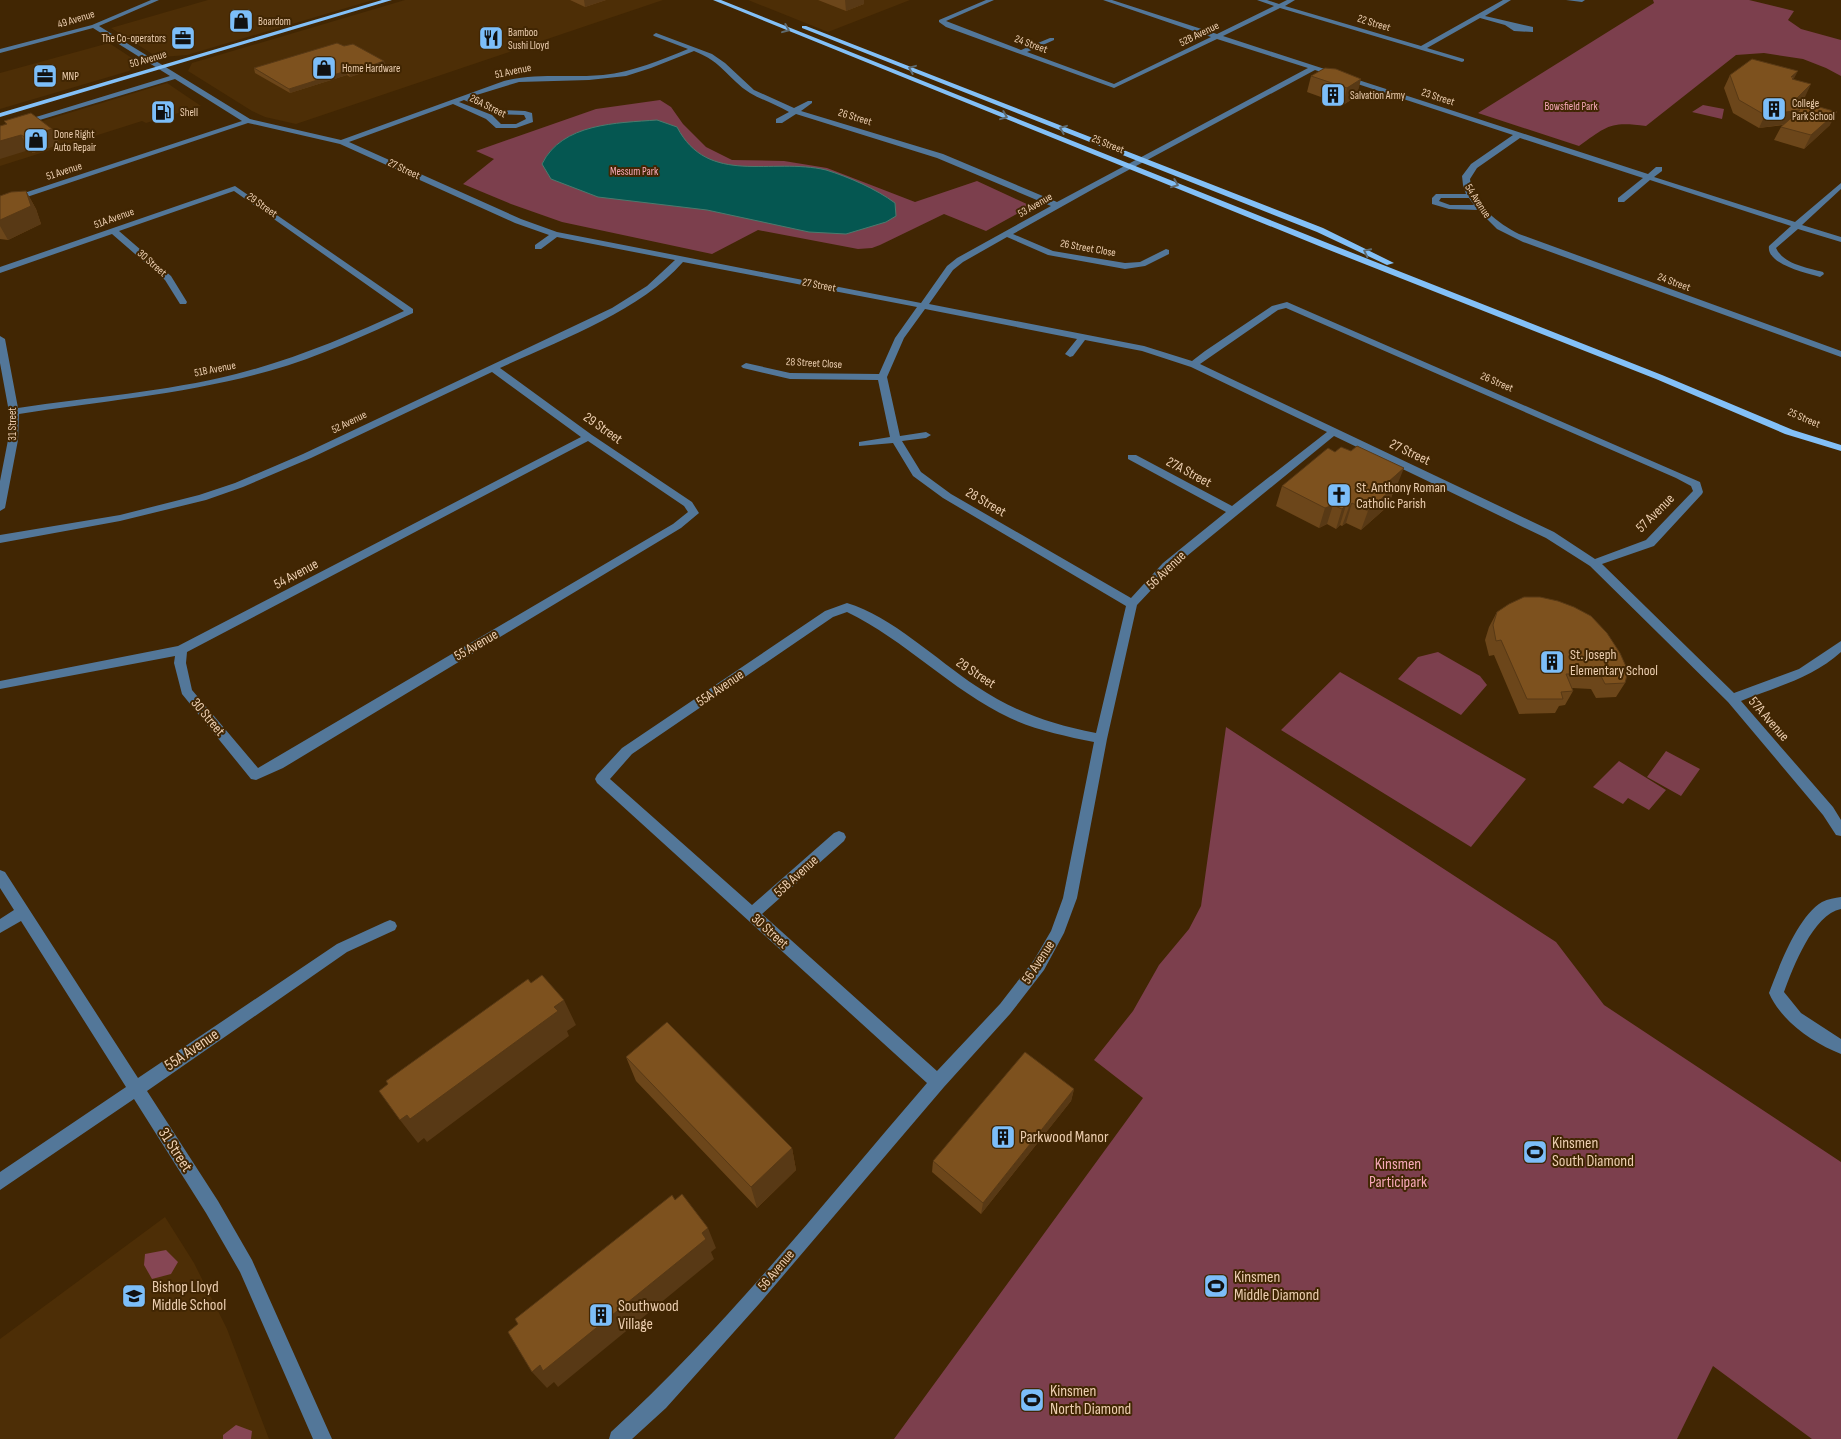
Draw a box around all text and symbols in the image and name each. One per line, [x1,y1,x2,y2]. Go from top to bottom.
street label: 49 Avenue [56,7,96,31]
shop icon: Boardom [228,8,254,34]
street label: 22 Street [1356,12,1393,34]
place label: Boardom [258,15,291,28]
street label: 52B Avenue [1177,19,1221,49]
one-way arrow [781,22,790,33]
office icon: The Co-operators [170,25,196,51]
restaurant icon: Bamboo Sushi Lloyd [478,25,504,51]
place label: Bamboo Sushi Lloyd [508,26,550,52]
place label: The Co-operators [101,32,166,45]
street label: 24 Street [1013,32,1050,56]
street label: 50 Avenue [128,48,168,70]
shop icon: Home Hardware [311,55,337,81]
street label: 51 Avenue [494,61,532,81]
place label: Home Hardware [342,62,400,75]
office icon: MNP [32,63,58,89]
one-way arrow [908,65,917,75]
place label: MNP [62,70,79,83]
building icon: Salvation Army [1320,82,1346,108]
street label: 23 Street [1420,86,1457,109]
place label: Salvation Army [1350,89,1406,102]
street label: 26A Street [468,92,509,121]
building icon: College Park School [1761,96,1787,122]
place label: College Park School [1792,97,1835,123]
fuel station icon: Shell [150,99,176,125]
park label: Bowsfield Park [1544,100,1598,113]
place label: Shell [180,106,198,119]
street label: 26 Street [837,106,874,128]
one-way arrow [999,109,1008,120]
one-way arrow [1059,125,1068,135]
shop icon: Done Right Auto Repair [23,127,49,153]
place label: Done Right Auto Repair [53,128,96,154]
street label: 25 Street [1090,132,1127,157]
street label: 27 Street [386,156,423,182]
street label: 51 Avenue [44,159,84,183]
park label: Messum Park [610,165,659,178]
one-way arrow [1170,178,1179,189]
street label: 54 Avenue [1462,182,1494,220]
street label: 29 Street [244,190,280,221]
street label: 53 Avenue [1015,190,1055,220]
street label: 51A Avenue [92,205,136,231]
street label: 26 Street Close [1059,237,1117,259]
street label: 30 Street [135,247,170,280]
one-way arrow [1363,248,1372,258]
street label: 24 Street [1656,270,1693,294]
street label: 27 Street [801,275,838,295]
street label: 28 Street Close [786,355,842,371]
street label: 51B Avenue [193,359,237,379]
street label: 26 Street [1479,369,1516,395]
street label: 25 Street [1786,405,1823,431]
street label: 31 Street [6,407,19,441]
street label: 52 Avenue [329,408,369,436]
street label: 29 Street [580,408,626,448]
street label: 27 Street [1387,435,1433,469]
street label: 27A Street [1163,453,1215,491]
place label: St. Anthony Roman Catholic Parish [1356,479,1446,512]
church icon: St. Anthony Roman Catholic Parish [1326,482,1352,508]
street label: 28 Street [963,484,1009,520]
street label: 57 Avenue [1632,490,1678,536]
street label: 56 Avenue [1143,547,1189,593]
street label: 54 Avenue [271,555,321,593]
street label: 55 Avenue [451,626,501,664]
place label: St. Joseph Elementary School [1570,646,1658,679]
building icon: St. Joseph Elementary School [1539,649,1565,675]
street label: 29 Street [953,654,999,692]
street label: 55A Avenue [693,666,747,710]
street label: 57A Avenue [1745,693,1793,745]
street label: 30 Street [187,695,229,739]
street label: 55B Avenue [770,852,822,900]
street label: 30 Street [748,910,792,952]
street label: 56 Avenue [1018,937,1058,987]
street label: 55A Avenue [161,1025,223,1075]
street label: 31 Street [154,1124,196,1176]
building icon: Parkwood Manor [990,1124,1016,1150]
place label: Parkwood Manor [1020,1128,1109,1147]
place label: Kinsmen South Diamond [1552,1134,1634,1171]
sports icon: Kinsmen South Diamond [1522,1139,1548,1165]
park label: Kinsmen Participark [1369,1155,1427,1192]
street label: 56 Avenue [754,1246,798,1294]
place label: Kinsmen Middle Diamond [1234,1268,1319,1305]
sports icon: Kinsmen Middle Diamond [1203,1273,1229,1299]
place label: Bishop Lloyd Middle School [152,1278,226,1315]
school or university icon: Bishop Lloyd Middle School [121,1283,147,1309]
place label: Southwood Village [618,1297,679,1334]
building icon: Southwood Village [588,1302,614,1328]
place label: Kinsmen North Diamond [1050,1382,1131,1419]
sports icon: Kinsmen North Diamond [1019,1387,1045,1413]

